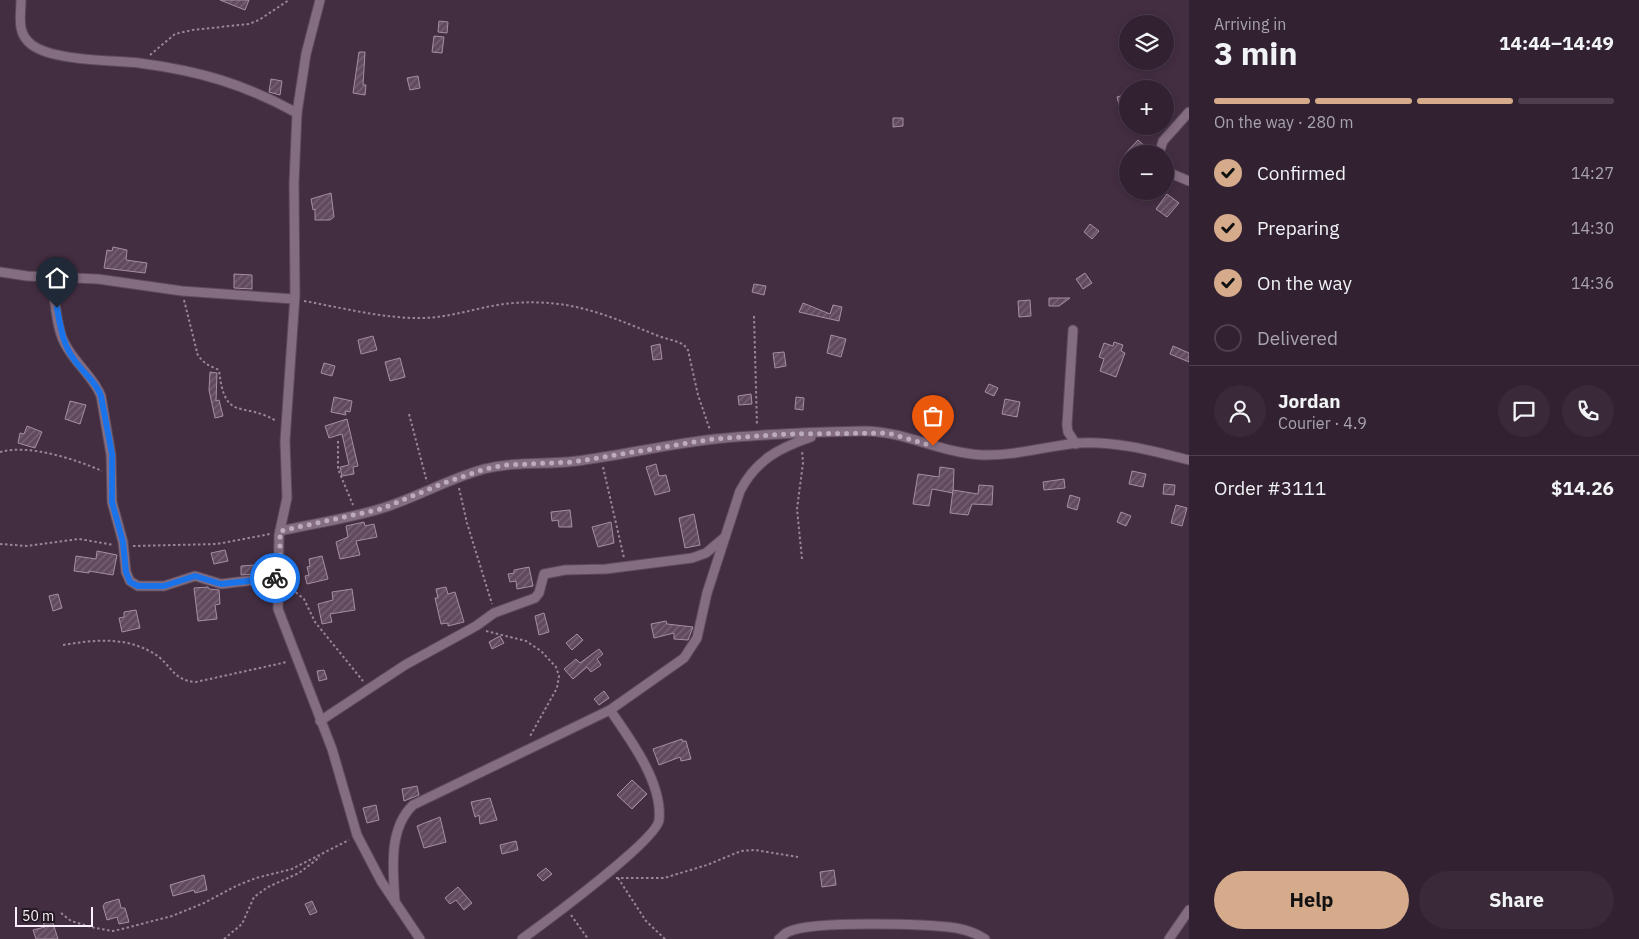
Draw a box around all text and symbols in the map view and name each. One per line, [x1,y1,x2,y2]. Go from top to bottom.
text: Arriving in [1214,14,1286,34]
map controls [1119,15,1174,200]
button: layers [1119,15,1174,70]
text: 14:44–14:49 [1499,31,1614,55]
text: 3 min [1214,32,1298,74]
button: + [1119,80,1174,135]
text: On the way · 280 m [1214,112,1353,132]
button: − [1119,145,1174,200]
icon: check [1214,159,1242,187]
text: Confirmed [1257,161,1346,185]
text: 14:27 [1571,163,1614,183]
icon: check [1214,214,1242,242]
text: Preparing [1257,216,1339,240]
text: 14:30 [1571,218,1614,238]
pin [36,257,78,308]
icon: home [43,264,71,292]
icon: check [1214,269,1242,297]
text: On the way [1257,271,1352,295]
text: 14:36 [1571,273,1614,293]
text: Delivered [1257,326,1338,350]
button: person [1214,385,1266,437]
button: chat [1498,385,1550,437]
button: phone [1562,385,1614,437]
text: Jordan [1278,389,1341,413]
pin [912,395,954,446]
icon: bag [919,402,947,430]
text: Courier · 4.9 [1278,413,1367,433]
text: Order #3111 [1214,476,1326,500]
text: $14.26 [1551,476,1614,500]
courier [250,553,300,603]
icon: bike [261,564,289,592]
button: Help [1214,871,1409,929]
button: Share [1419,871,1614,929]
scale bar [15,904,92,927]
text: 50 m [22,907,54,925]

